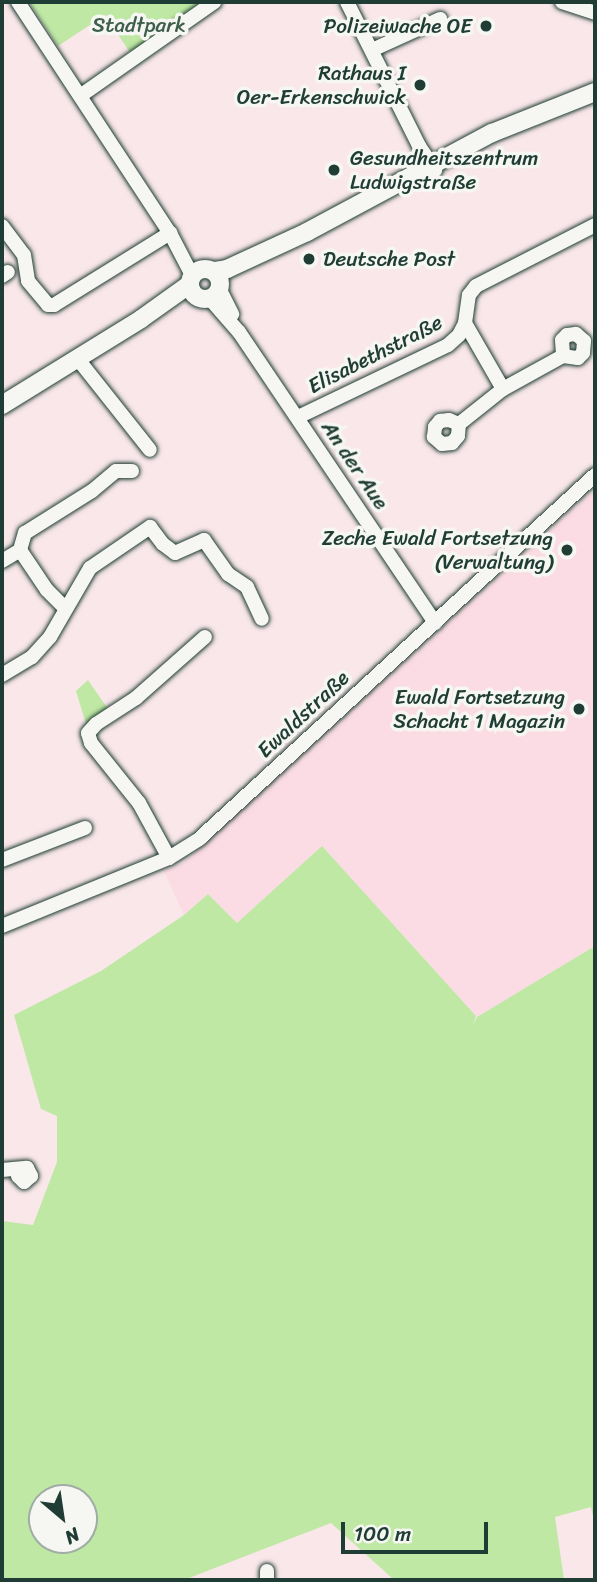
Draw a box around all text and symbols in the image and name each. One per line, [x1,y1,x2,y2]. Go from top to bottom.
park label: Stadtpark [92,12,186,38]
place label: Polizeiwache OE [324,13,472,39]
marker: Polizeiwache OE [478,18,494,34]
place label: Rathaus I Oer-Erkenschwick [237,60,406,110]
marker: Rathaus I Oer-Erkenschwick [412,77,428,93]
place label: Gesundheitszentrum Ludwigstraße [350,145,538,195]
marker: Gesundheitszentrum Ludwigstraße [324,160,344,180]
place label: Deutsche Post [323,246,456,272]
marker: Deutsche Post [301,251,317,267]
street label: Elisabethstraße [304,309,446,399]
street label: An der Aue [316,416,394,514]
place label: Zeche Ewald Fortsetzung (Verwaltung) [322,525,553,575]
marker: Zeche Ewald Fortsetzung (Verwaltung) [559,542,575,558]
street label: Ewaldstraße [252,665,354,763]
place label: Ewald Fortsetzung Schacht 1 Magazin [393,684,565,734]
marker: Ewald Fortsetzung Schacht 1 Magazin [571,701,587,717]
north arrow [28,1484,98,1554]
scale bar [345,1508,492,1552]
text: 100 m [354,1515,411,1553]
text: N [59,1518,86,1554]

